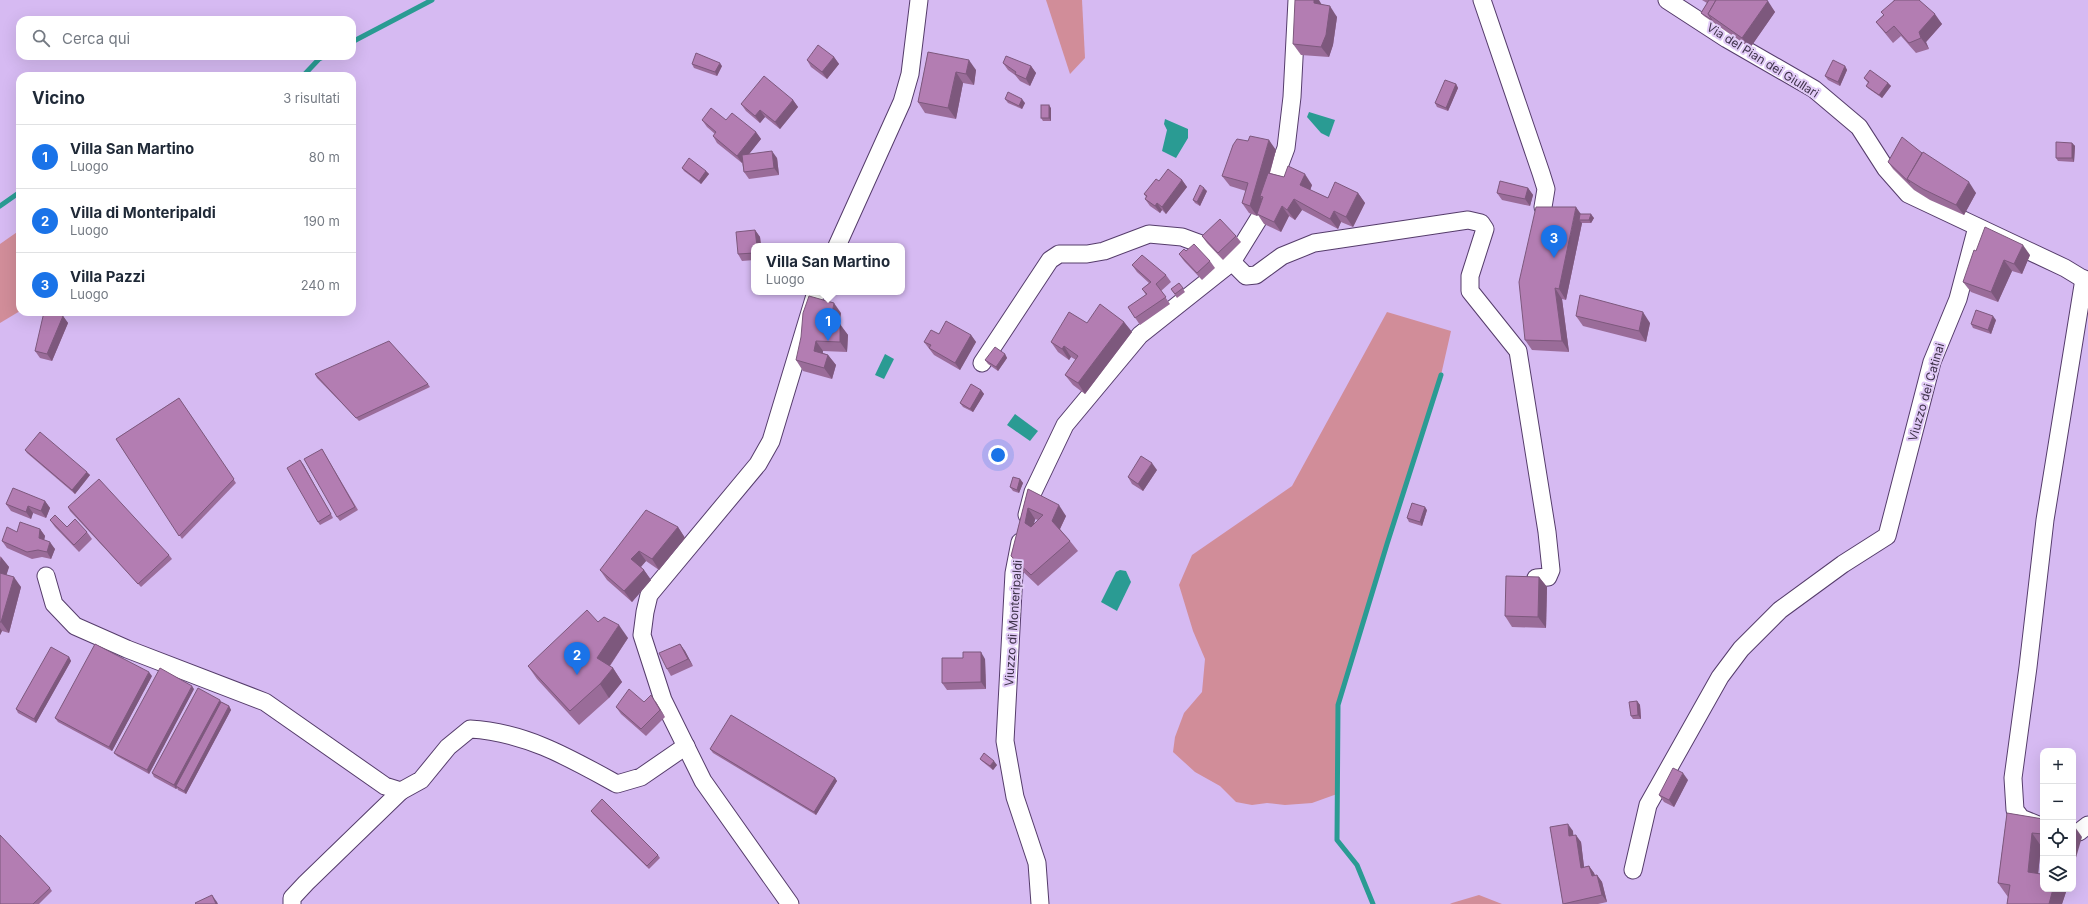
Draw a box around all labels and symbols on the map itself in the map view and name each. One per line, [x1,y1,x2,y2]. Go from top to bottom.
street label: Via del Pian dei Giullari [1704,19,1822,101]
pin: 3 [1541,225,1567,258]
pin: 1 [815,308,841,341]
street label: Viuzzo dei Catinai [1905,341,1947,443]
your location [988,445,1008,465]
street label: Viuzzo di Monteripaldi [1001,559,1025,687]
pin: 2 [564,642,590,675]

